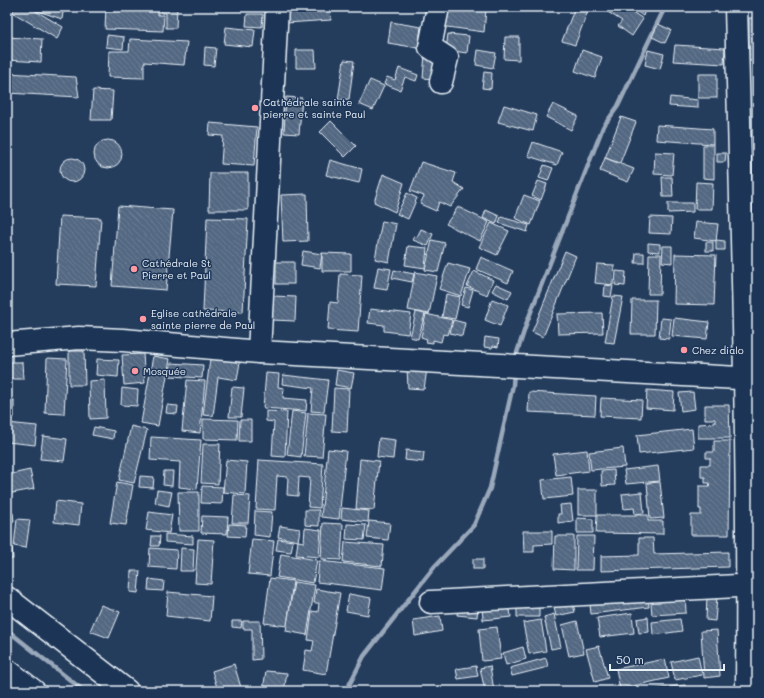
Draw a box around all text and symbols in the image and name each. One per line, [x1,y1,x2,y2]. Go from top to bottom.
place label: Cathédrale sainte pierre et sainte Paul [263,95,365,121]
marker: Cathédrale sainte pierre et sainte Paul [250,103,260,113]
place label: Cathédrale St Pierre et Paul [142,256,211,282]
marker: Cathédrale St Pierre et Paul [129,264,139,274]
place label: Eglise cathédrale sainte pierre de Paul [151,306,255,332]
marker: Eglise cathédrale sainte pierre de Paul [138,314,148,324]
place label: Chez dialo [692,343,744,357]
marker: Chez dialo [679,345,689,355]
place label: Mosquée [143,364,186,378]
marker: Mosquée [130,366,140,376]
scale bar [610,646,724,672]
text: 50 m [616,651,644,667]

